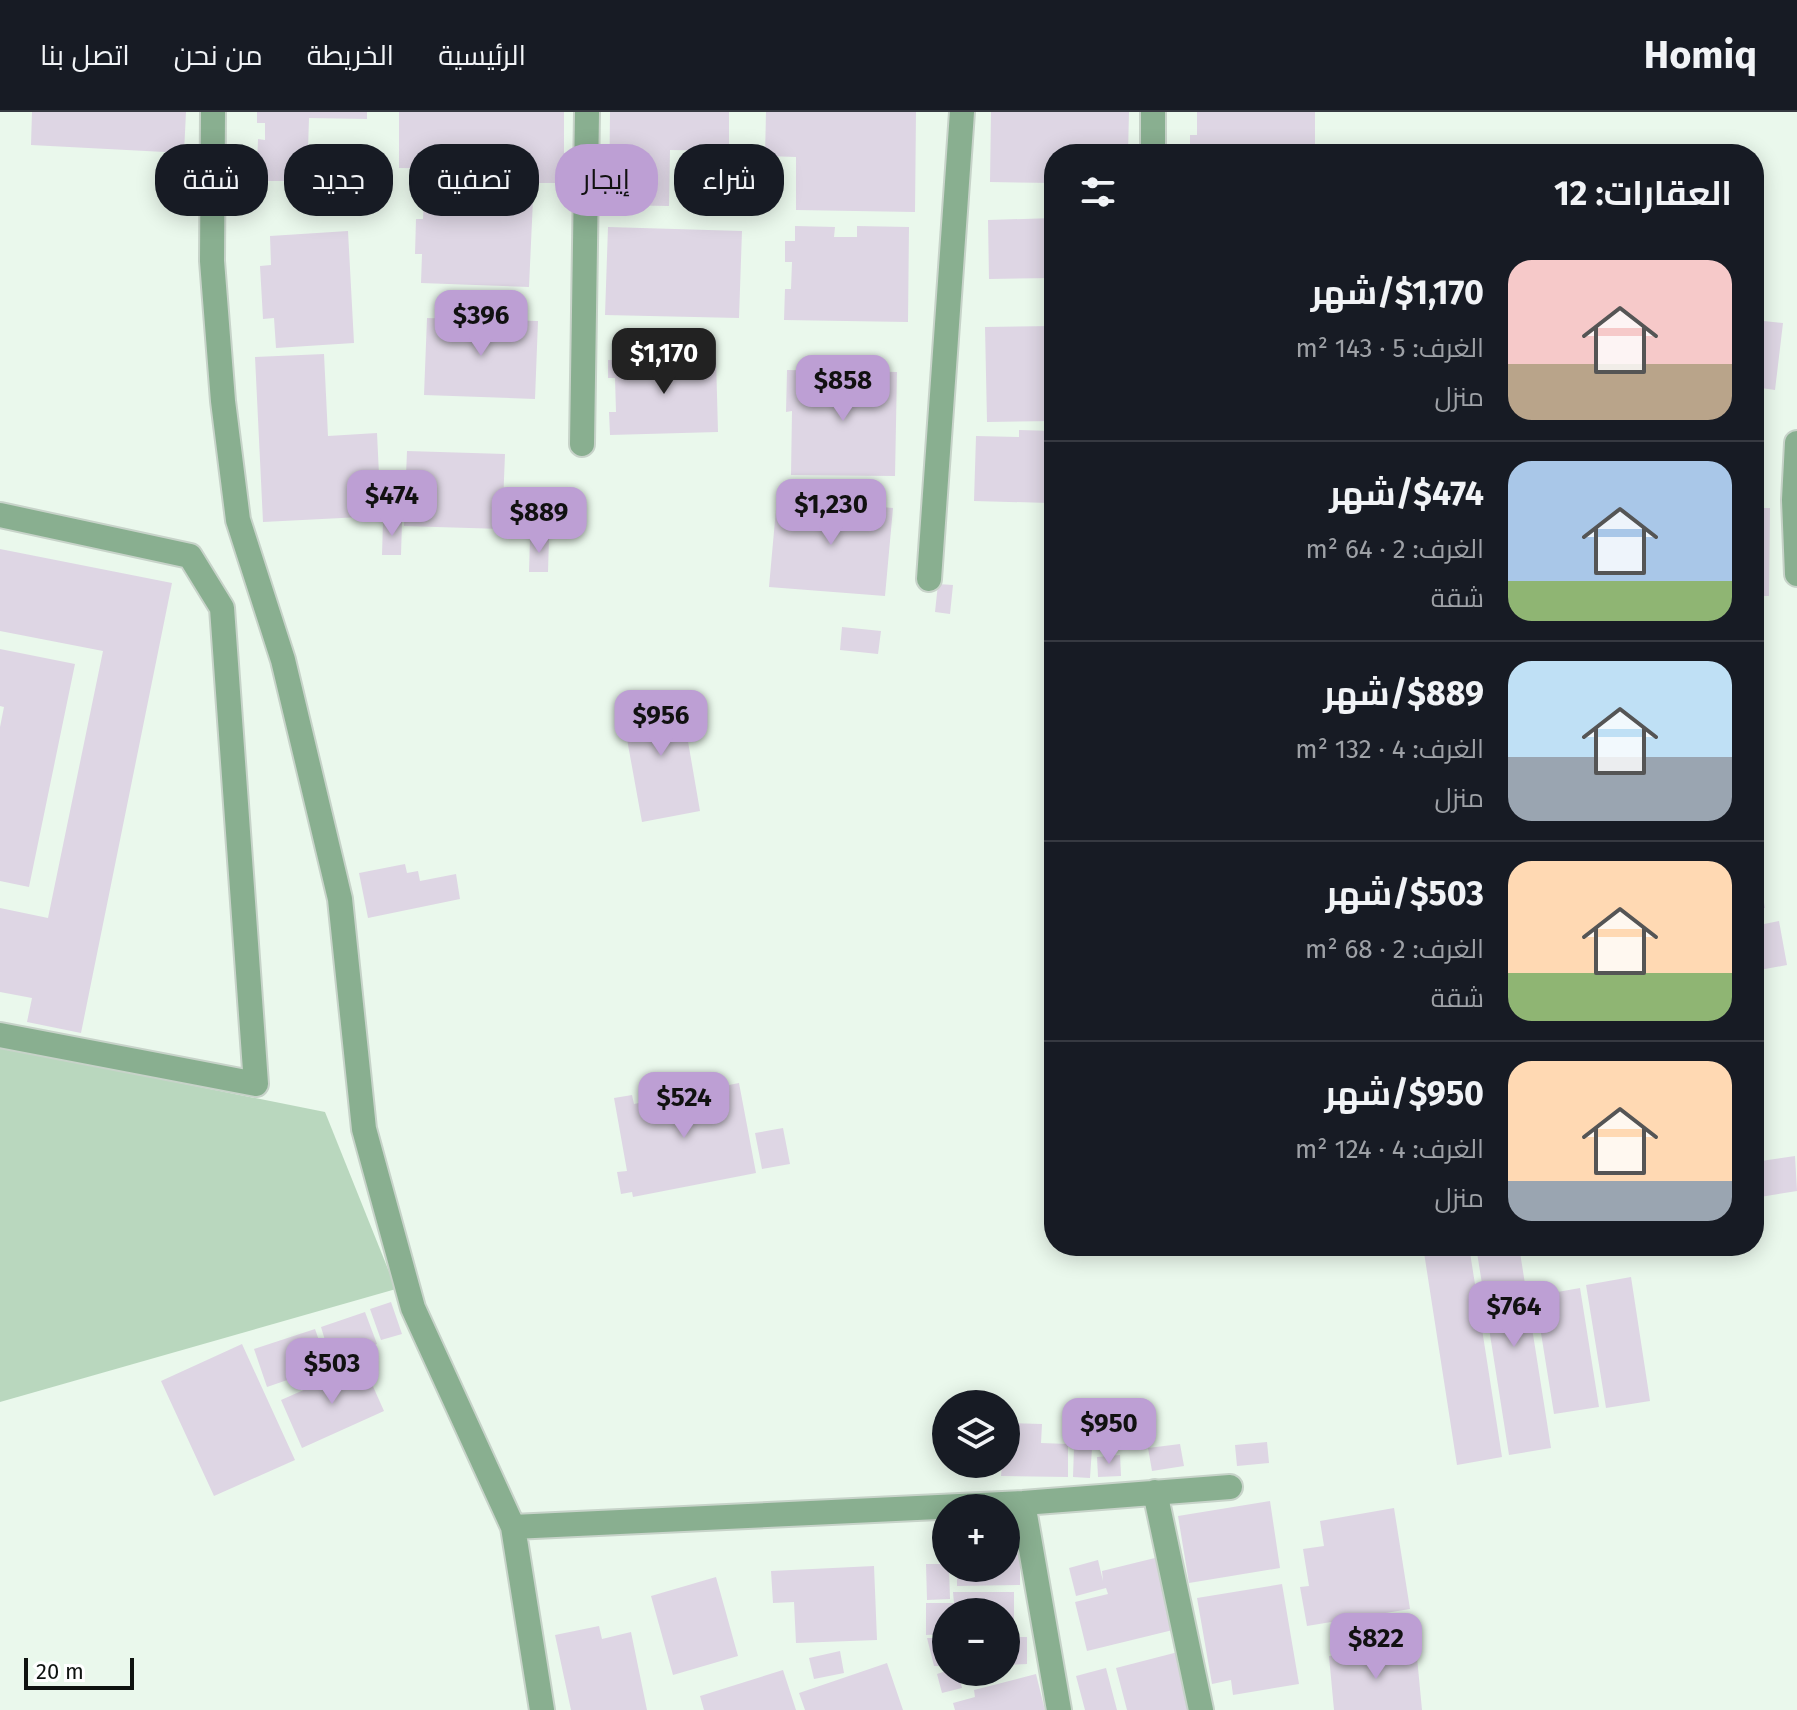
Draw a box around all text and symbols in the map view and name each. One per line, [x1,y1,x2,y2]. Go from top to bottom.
text: Homiq [1644,32,1757,78]
text: اتصل بنا [40,39,130,72]
text: من نحن [174,39,263,72]
text: الخريطة [307,39,394,72]
text: الرئيسية [438,39,526,72]
chip: شقة [155,144,268,216]
chip: جديد [284,144,393,216]
chip: تصفية [409,144,539,216]
chip: إيجار [555,144,658,216]
chip: شراء [674,144,784,216]
icon: filters [1076,170,1120,214]
text: العقارات: 12 [1554,173,1732,214]
text: $1,170/شهر [1311,272,1484,313]
pin: $396 [434,290,528,358]
icon: home [1572,292,1668,388]
text: $396 [453,300,509,331]
pin: $1,170 [599,328,729,396]
text: الغرف: 5 · 143 m² [1295,333,1484,364]
text: $1,170 [630,338,698,369]
pin: $858 [796,355,890,423]
text: $858 [814,365,872,396]
text: منزل [1435,382,1484,413]
pin: $474 [345,470,439,538]
text: $474/شهر [1329,473,1484,514]
pin: $1,230 [766,479,896,547]
text: $474 [365,480,419,511]
pin: $889 [492,487,586,555]
text: $1,230 [794,489,868,520]
icon: home [1572,493,1668,589]
text: $889 [510,497,568,528]
text: الغرف: 2 · 64 m² [1305,534,1484,565]
text: شقة [1431,583,1484,614]
text: $889/شهر [1323,673,1484,714]
pin: $956 [614,690,708,758]
icon: home [1572,693,1668,789]
text: $956 [632,700,690,731]
text: الغرف: 4 · 132 m² [1295,734,1484,765]
text: منزل [1435,783,1484,814]
text: $503/شهر [1326,873,1484,914]
icon: home [1572,893,1668,989]
text: الغرف: 2 · 68 m² [1305,934,1484,965]
text: شقة [1431,983,1484,1014]
pin: $524 [637,1072,731,1140]
text: $950/شهر [1325,1073,1484,1114]
text: $524 [656,1082,712,1113]
icon: home [1572,1093,1668,1189]
text: الغرف: 4 · 124 m² [1295,1134,1484,1165]
text: منزل [1435,1183,1484,1214]
pin: $764 [1467,1281,1561,1349]
text: $764 [1487,1291,1541,1322]
pin: $503 [285,1338,379,1406]
text: $503 [304,1348,360,1379]
map controls [932,1390,1020,1686]
button: layers [932,1390,1020,1478]
pin: $950 [1062,1398,1156,1466]
text: $950 [1080,1408,1138,1439]
button: + [932,1494,1020,1582]
button: − [932,1598,1020,1686]
pin: $822 [1329,1613,1423,1681]
text: $822 [1348,1623,1404,1654]
scale bar [24,1654,134,1690]
text: 20 m [36,1658,84,1685]

